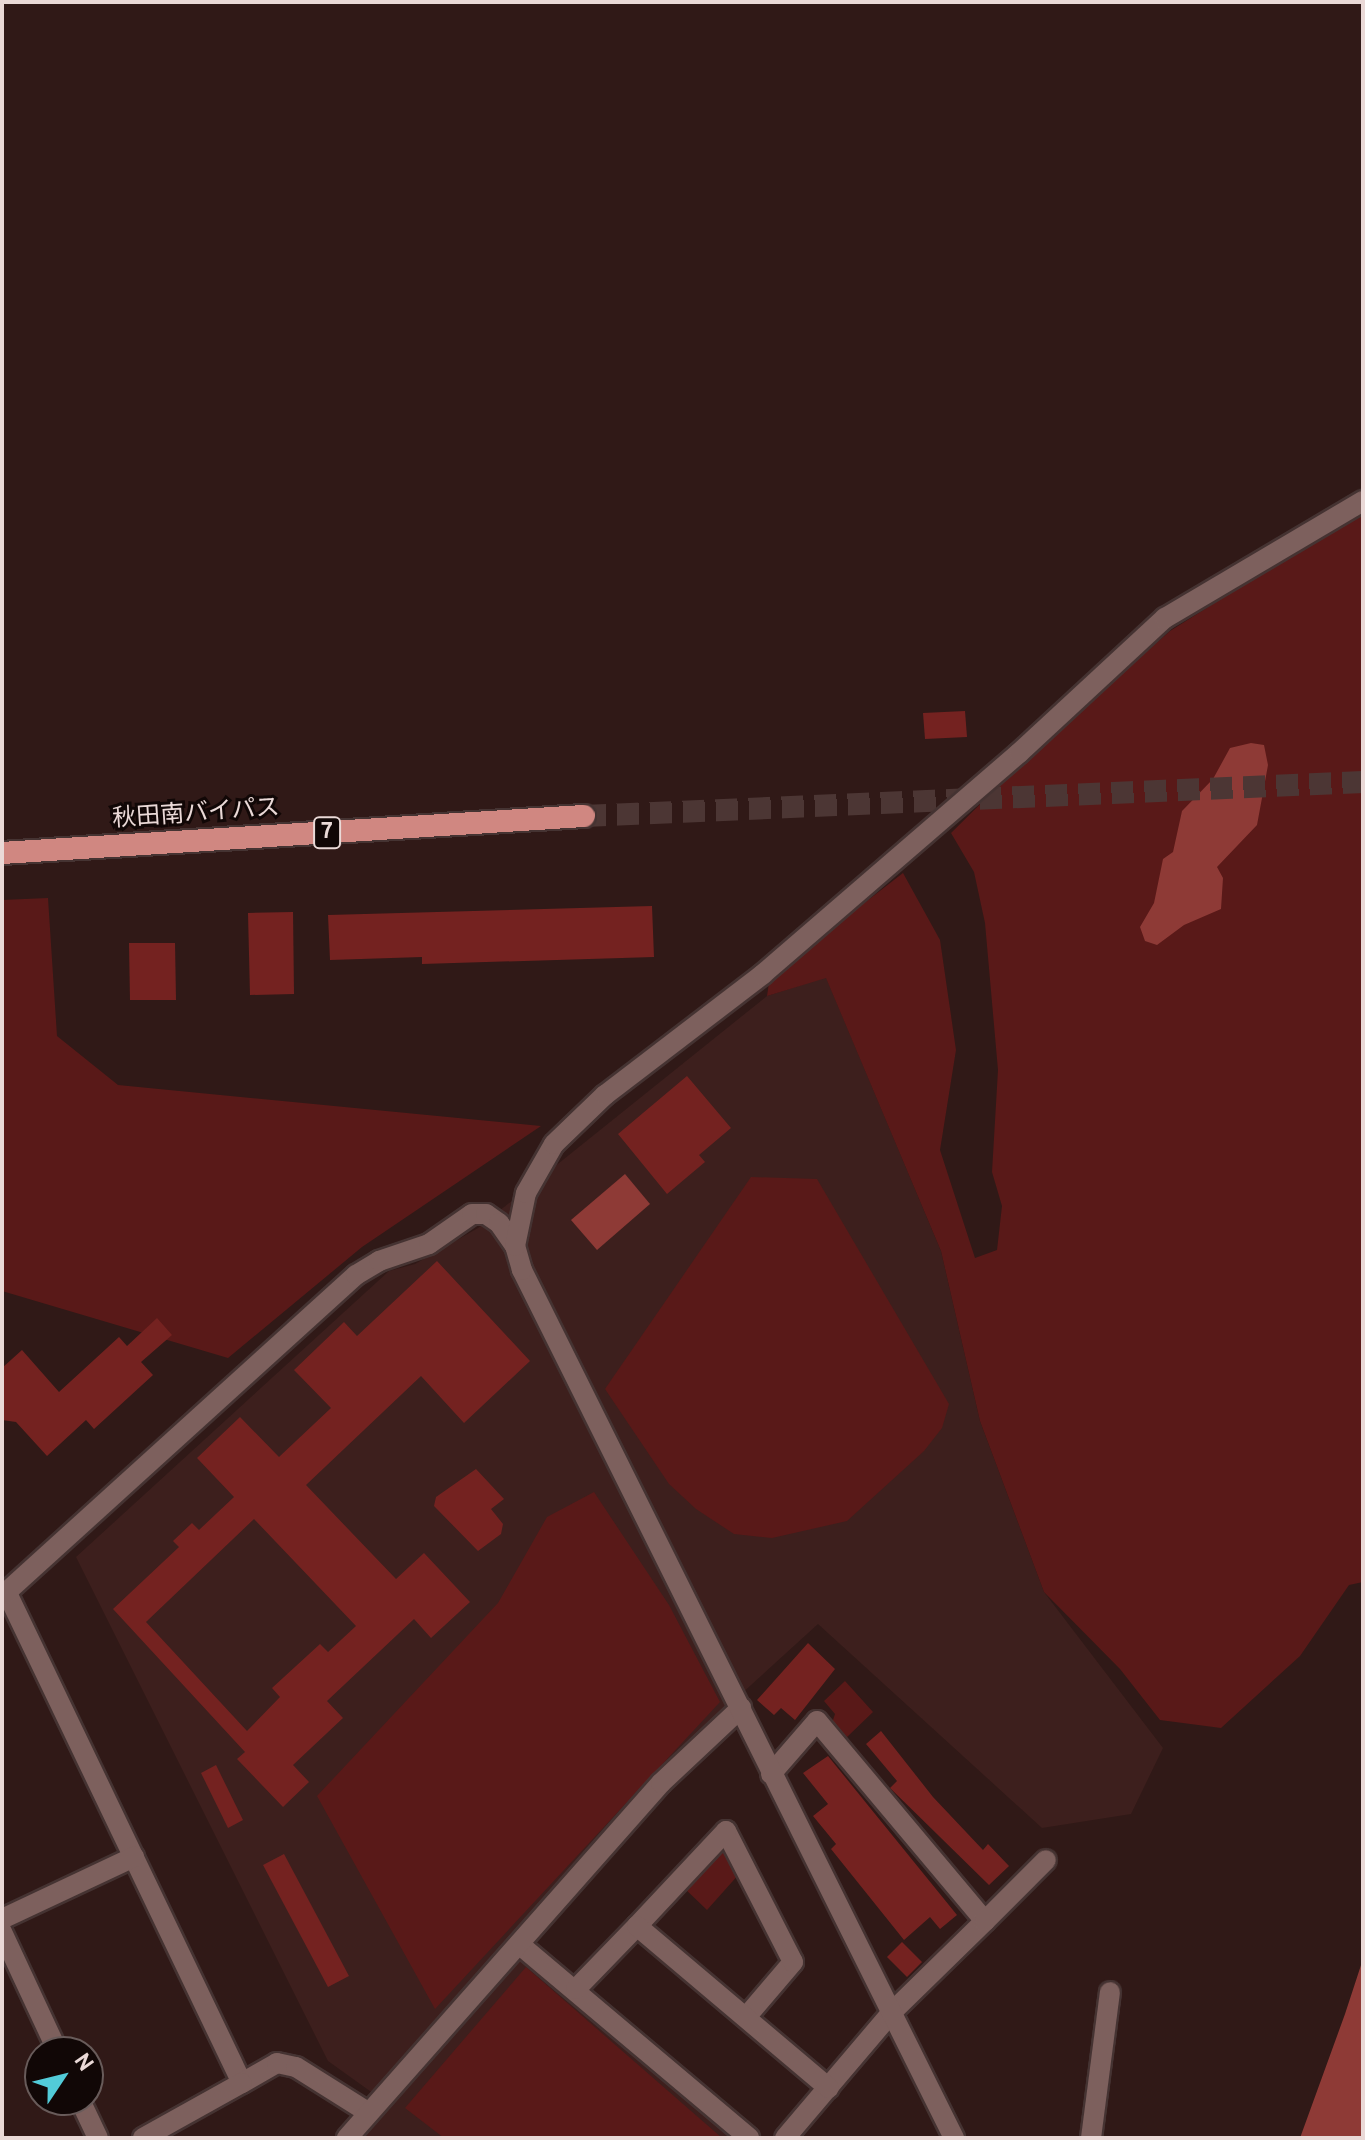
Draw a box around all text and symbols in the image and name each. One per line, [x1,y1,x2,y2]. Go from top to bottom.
street label: 秋田南バイパス [111,795,281,835]
road number: 7 [313,815,341,851]
north arrow [24,2036,104,2116]
text: N [67,2049,98,2077]

